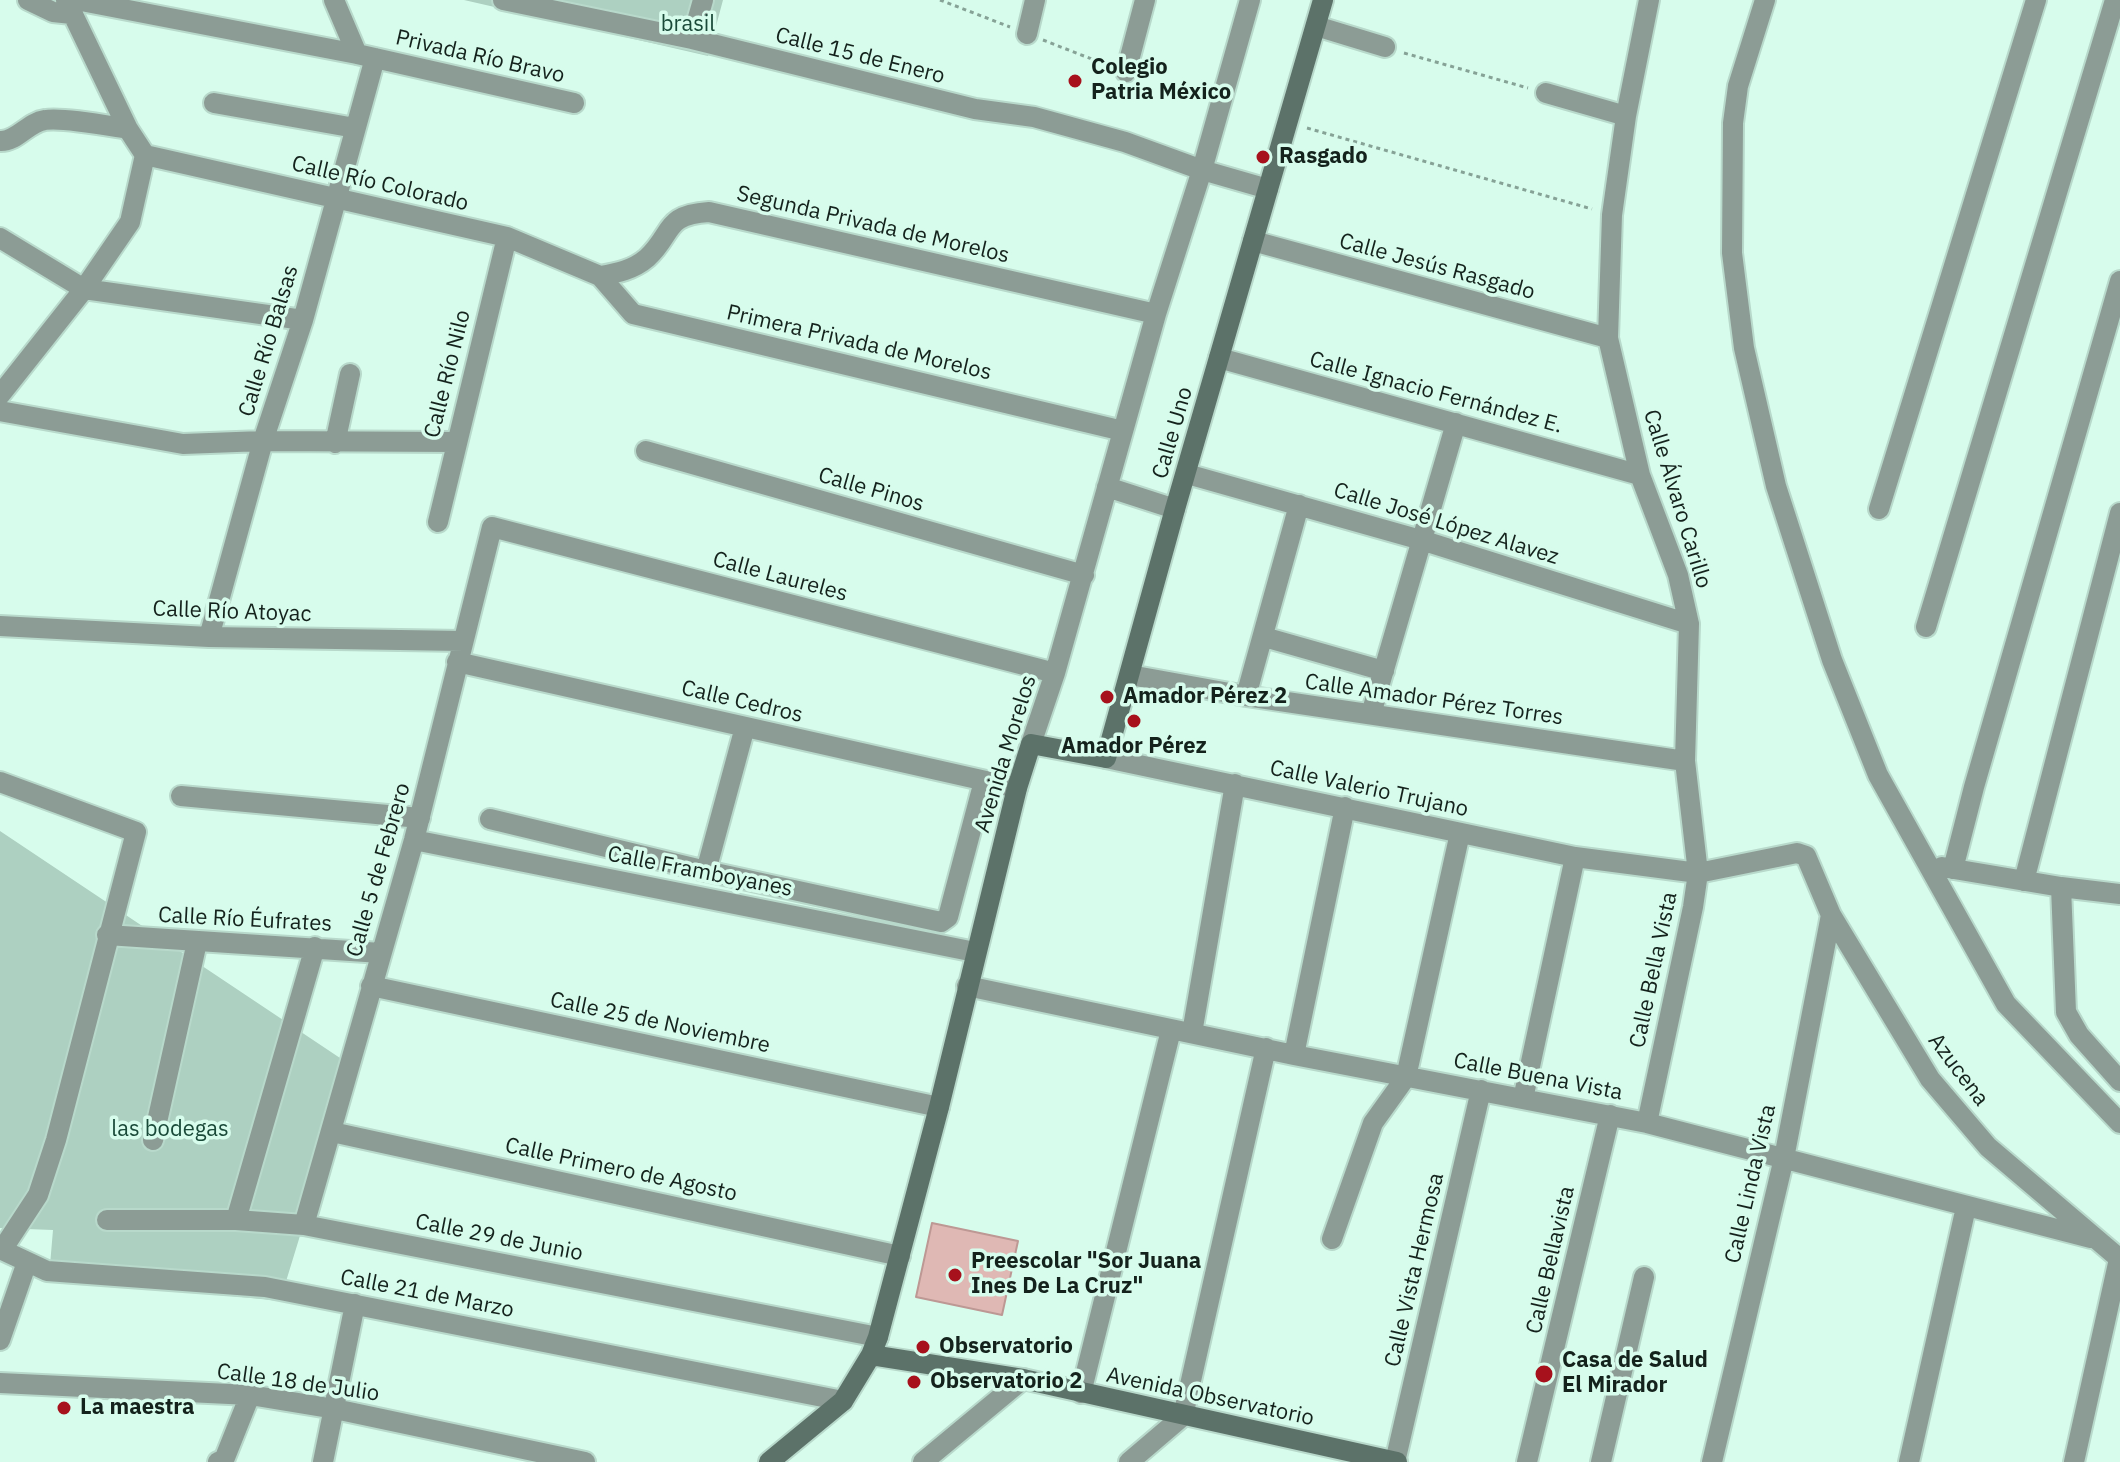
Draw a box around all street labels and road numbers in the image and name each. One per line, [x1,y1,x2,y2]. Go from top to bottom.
street label: Calle 15 de Enero [772,22,948,90]
street label: Privada Río Bravo [393,25,567,89]
street label: Calle Río Colorado [289,151,471,217]
street label: Segunda Privada de Morelos [734,181,1012,269]
street label: Calle Jesús Rasgado [1336,228,1538,306]
street label: Calle Río Balsas [233,262,305,420]
street label: Primera Privada de Morelos [724,300,994,386]
street label: Calle Río Nilo [419,307,477,441]
street label: Calle Ignacio Fernández E. [1307,346,1565,440]
street label: Calle Uno [1147,384,1199,482]
street label: Calle Álvaro Carillo [1637,406,1717,592]
street label: Calle Pinos [815,462,927,518]
street label: Calle José López Alavez [1330,477,1562,571]
street label: Calle Laureles [710,546,850,608]
street label: Calle Río Atoyac [152,596,312,628]
street label: Calle Amador Pérez Torres [1303,669,1565,731]
street label: Avenida Morelos [970,672,1042,836]
street label: Calle Cedros [679,675,805,729]
street label: Calle Valerio Trujano [1267,755,1471,823]
street label: Calle 5 de Febrero [342,780,416,960]
street label: Calle Framboyanes [605,841,795,903]
street label: Calle Bella Vista [1625,890,1683,1050]
street label: Calle Río Éufrates [157,902,333,938]
street label: Calle 25 de Noviembre [548,987,772,1059]
street label: Azucena [1922,1028,1994,1112]
street label: Calle Buena Vista [1451,1048,1625,1106]
street label: Calle Linda Vista [1720,1102,1782,1266]
street label: Calle Primero de Agosto [503,1133,739,1207]
street label: Calle Vista Hermosa [1380,1170,1450,1370]
street label: Calle Bellavista [1521,1184,1581,1336]
street label: Calle 29 de Junio [413,1209,585,1267]
street label: Calle 21 de Marzo [338,1264,516,1324]
street label: Calle 18 de Julio [215,1359,381,1407]
street label: Avenida Observatorio [1104,1362,1316,1432]

